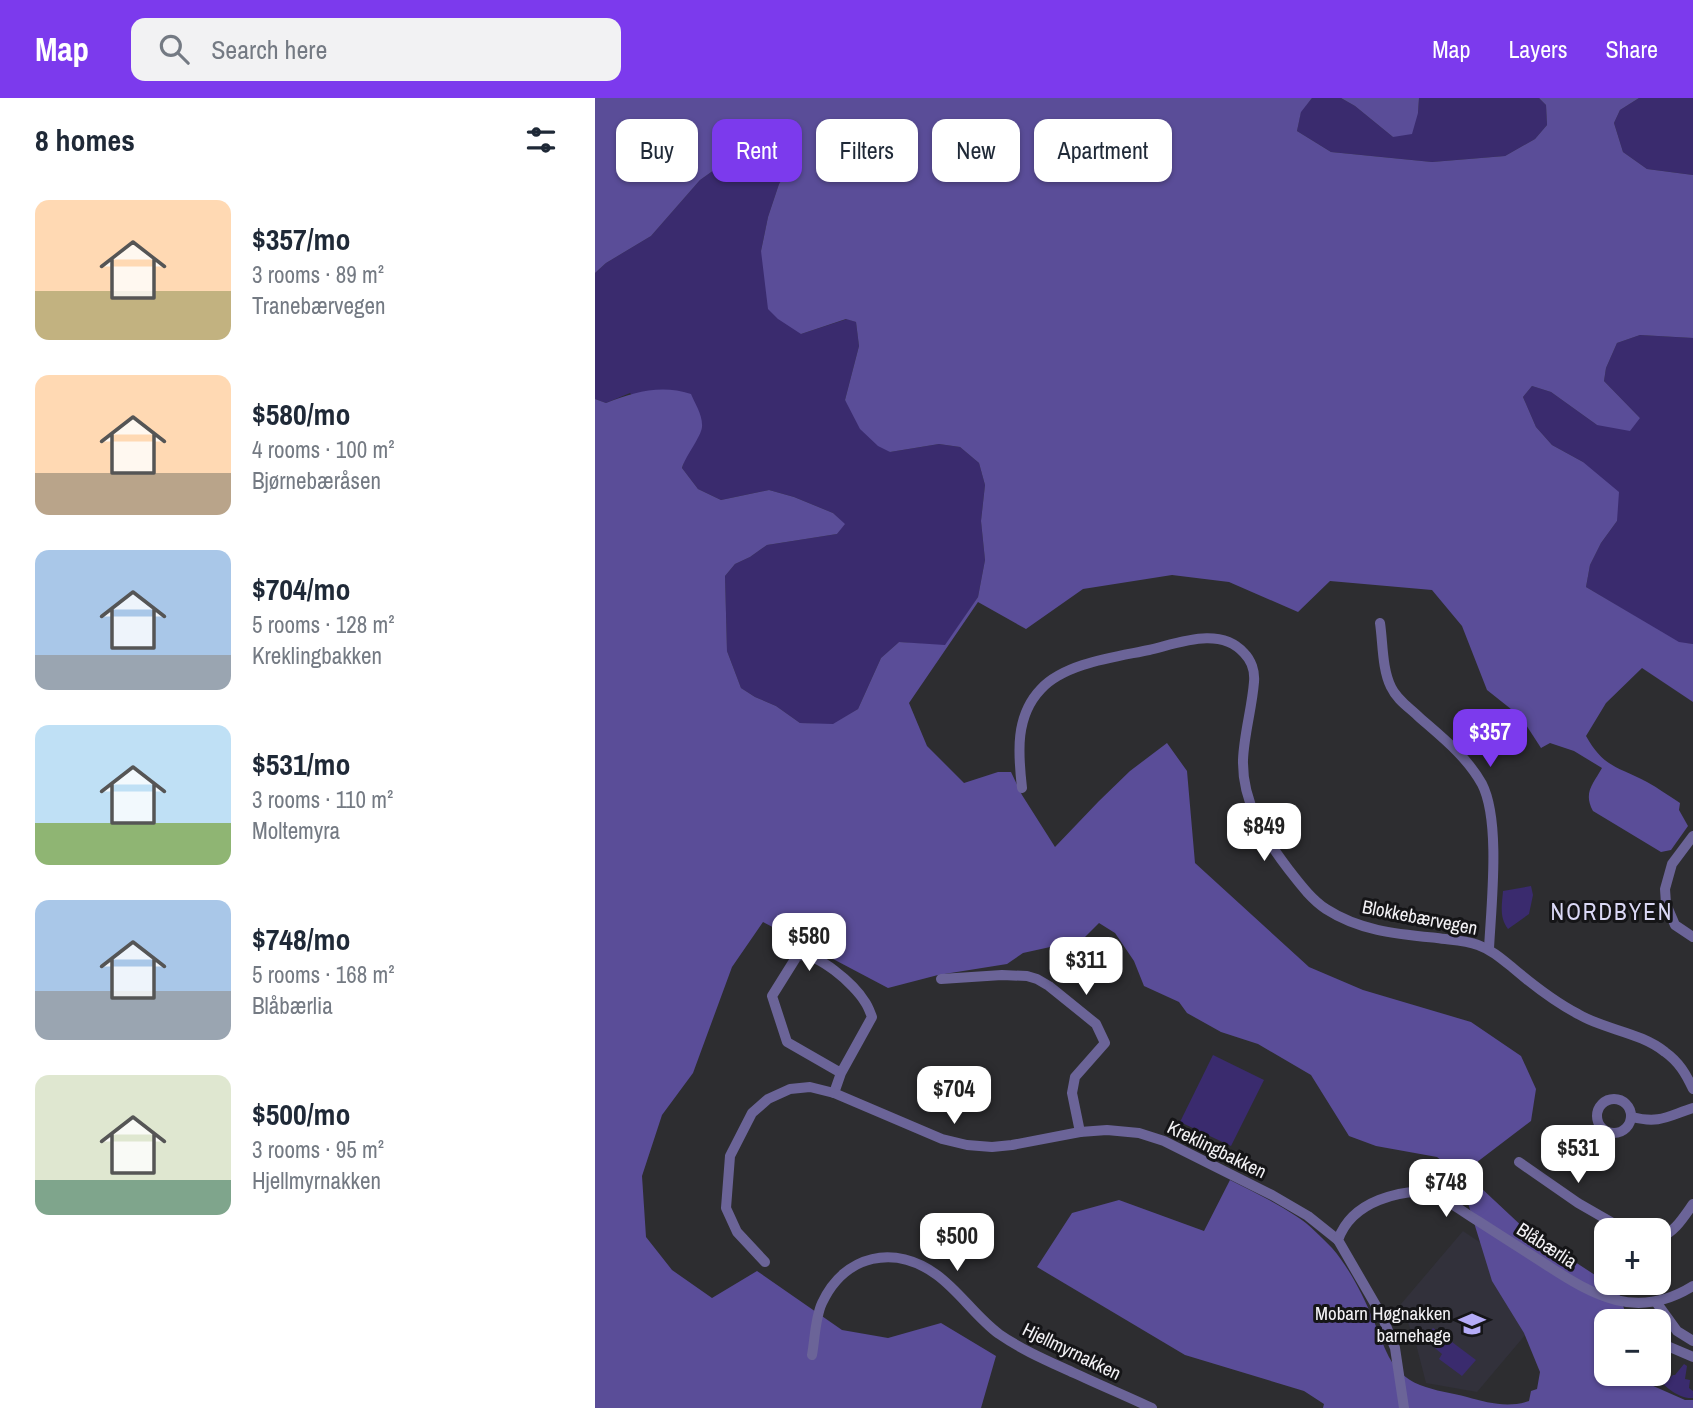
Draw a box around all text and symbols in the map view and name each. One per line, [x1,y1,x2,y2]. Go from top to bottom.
search box [131,18,621,81]
text: Map [35,27,89,71]
icon: search [155,30,193,68]
text: Search here [211,32,327,67]
text: Map [1432,33,1470,65]
text: Layers [1508,33,1567,65]
text: Share [1605,33,1658,65]
chip: Buy [616,119,698,182]
chip: Rent [712,119,802,182]
chip: Filters [816,119,918,182]
chip: New [932,119,1020,182]
chip: Apartment [1034,119,1172,182]
text: 8 homes [35,120,135,160]
icon: filters [522,121,560,159]
text: $357/mo [252,219,350,259]
icon: home [91,228,175,312]
text: 3 rooms · 89 m² [252,259,384,290]
text: Tranebærvegen [252,290,386,321]
text: $580/mo [252,394,350,434]
icon: home [91,403,175,487]
text: 4 rooms · 100 m² [252,434,395,465]
text: Bjørnebæråsen [252,465,381,496]
text: $704/mo [252,569,350,609]
icon: home [91,578,175,662]
text: 5 rooms · 128 m² [252,609,395,640]
text: Kreklingbakken [252,640,382,671]
pin: $357 [1449,710,1531,769]
text: $357 [1469,716,1511,747]
text: $531/mo [252,744,350,784]
icon: home [91,753,175,837]
text: 3 rooms · 110 m² [252,784,393,815]
pin: $849 [1223,804,1305,863]
text: $849 [1243,810,1285,841]
text: Moltemyra [252,815,340,846]
street label: Blokkebærvegen [1360,893,1480,941]
district label: NORDBYEN [1551,896,1673,927]
pin: $580 [768,914,850,973]
text: $748/mo [252,919,350,959]
text: $580 [788,920,830,951]
icon: home [91,928,175,1012]
pin: $311 [1045,937,1127,997]
text: $311 [1066,944,1106,975]
text: 5 rooms · 168 m² [252,959,395,990]
text: Blåbærlia [252,990,333,1021]
pin: $704 [913,1066,995,1126]
text: $704 [933,1073,975,1104]
text: $500/mo [252,1094,350,1134]
icon: home [91,1103,175,1187]
street label: Kreklingbakken [1163,1114,1271,1184]
pin: $531 [1537,1126,1619,1185]
text: $531 [1557,1132,1599,1163]
text: 3 rooms · 95 m² [252,1134,384,1165]
pin: $748 [1405,1160,1487,1219]
text: Hjellmyrnakken [252,1165,381,1196]
text: $748 [1425,1166,1467,1197]
pin: $500 [916,1214,998,1273]
street label: Blåbærlia [1512,1216,1582,1274]
map controls [1594,1218,1671,1386]
button: + [1594,1218,1671,1295]
text: $500 [936,1220,978,1251]
place label: Mobarn Høgnakken barnehage [1315,1300,1451,1348]
school or university icon: Mobarn Høgnakken barnehage [1457,1309,1487,1339]
button: − [1594,1309,1671,1386]
street label: Hjellmyrnakken [1018,1316,1126,1386]

